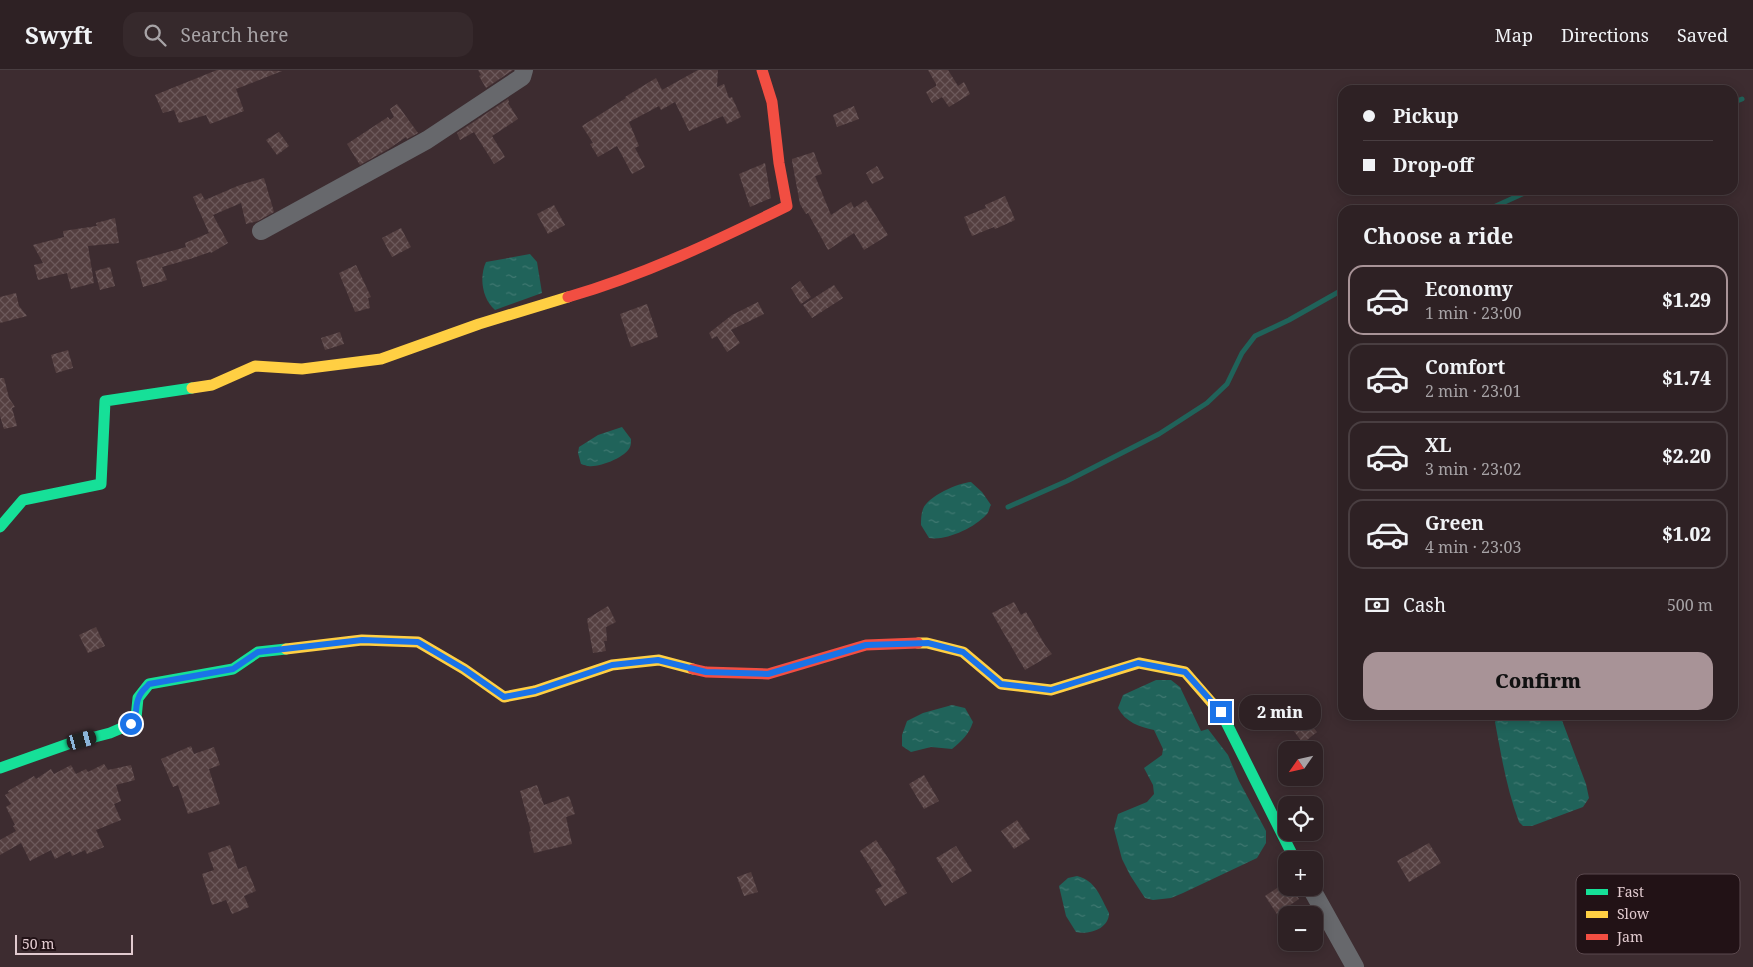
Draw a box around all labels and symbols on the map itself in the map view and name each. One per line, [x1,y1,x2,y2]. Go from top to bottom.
callout: 2 min [1238,694,1321,730]
route end [1210,701,1232,723]
route start [120,713,142,735]
car [65,729,98,751]
north arrow [1278,741,1322,786]
legend [1576,874,1740,954]
text: Fast [1617,882,1644,901]
text: Slow [1617,904,1650,923]
text: Jam [1616,927,1643,946]
scale bar [15,932,132,955]

